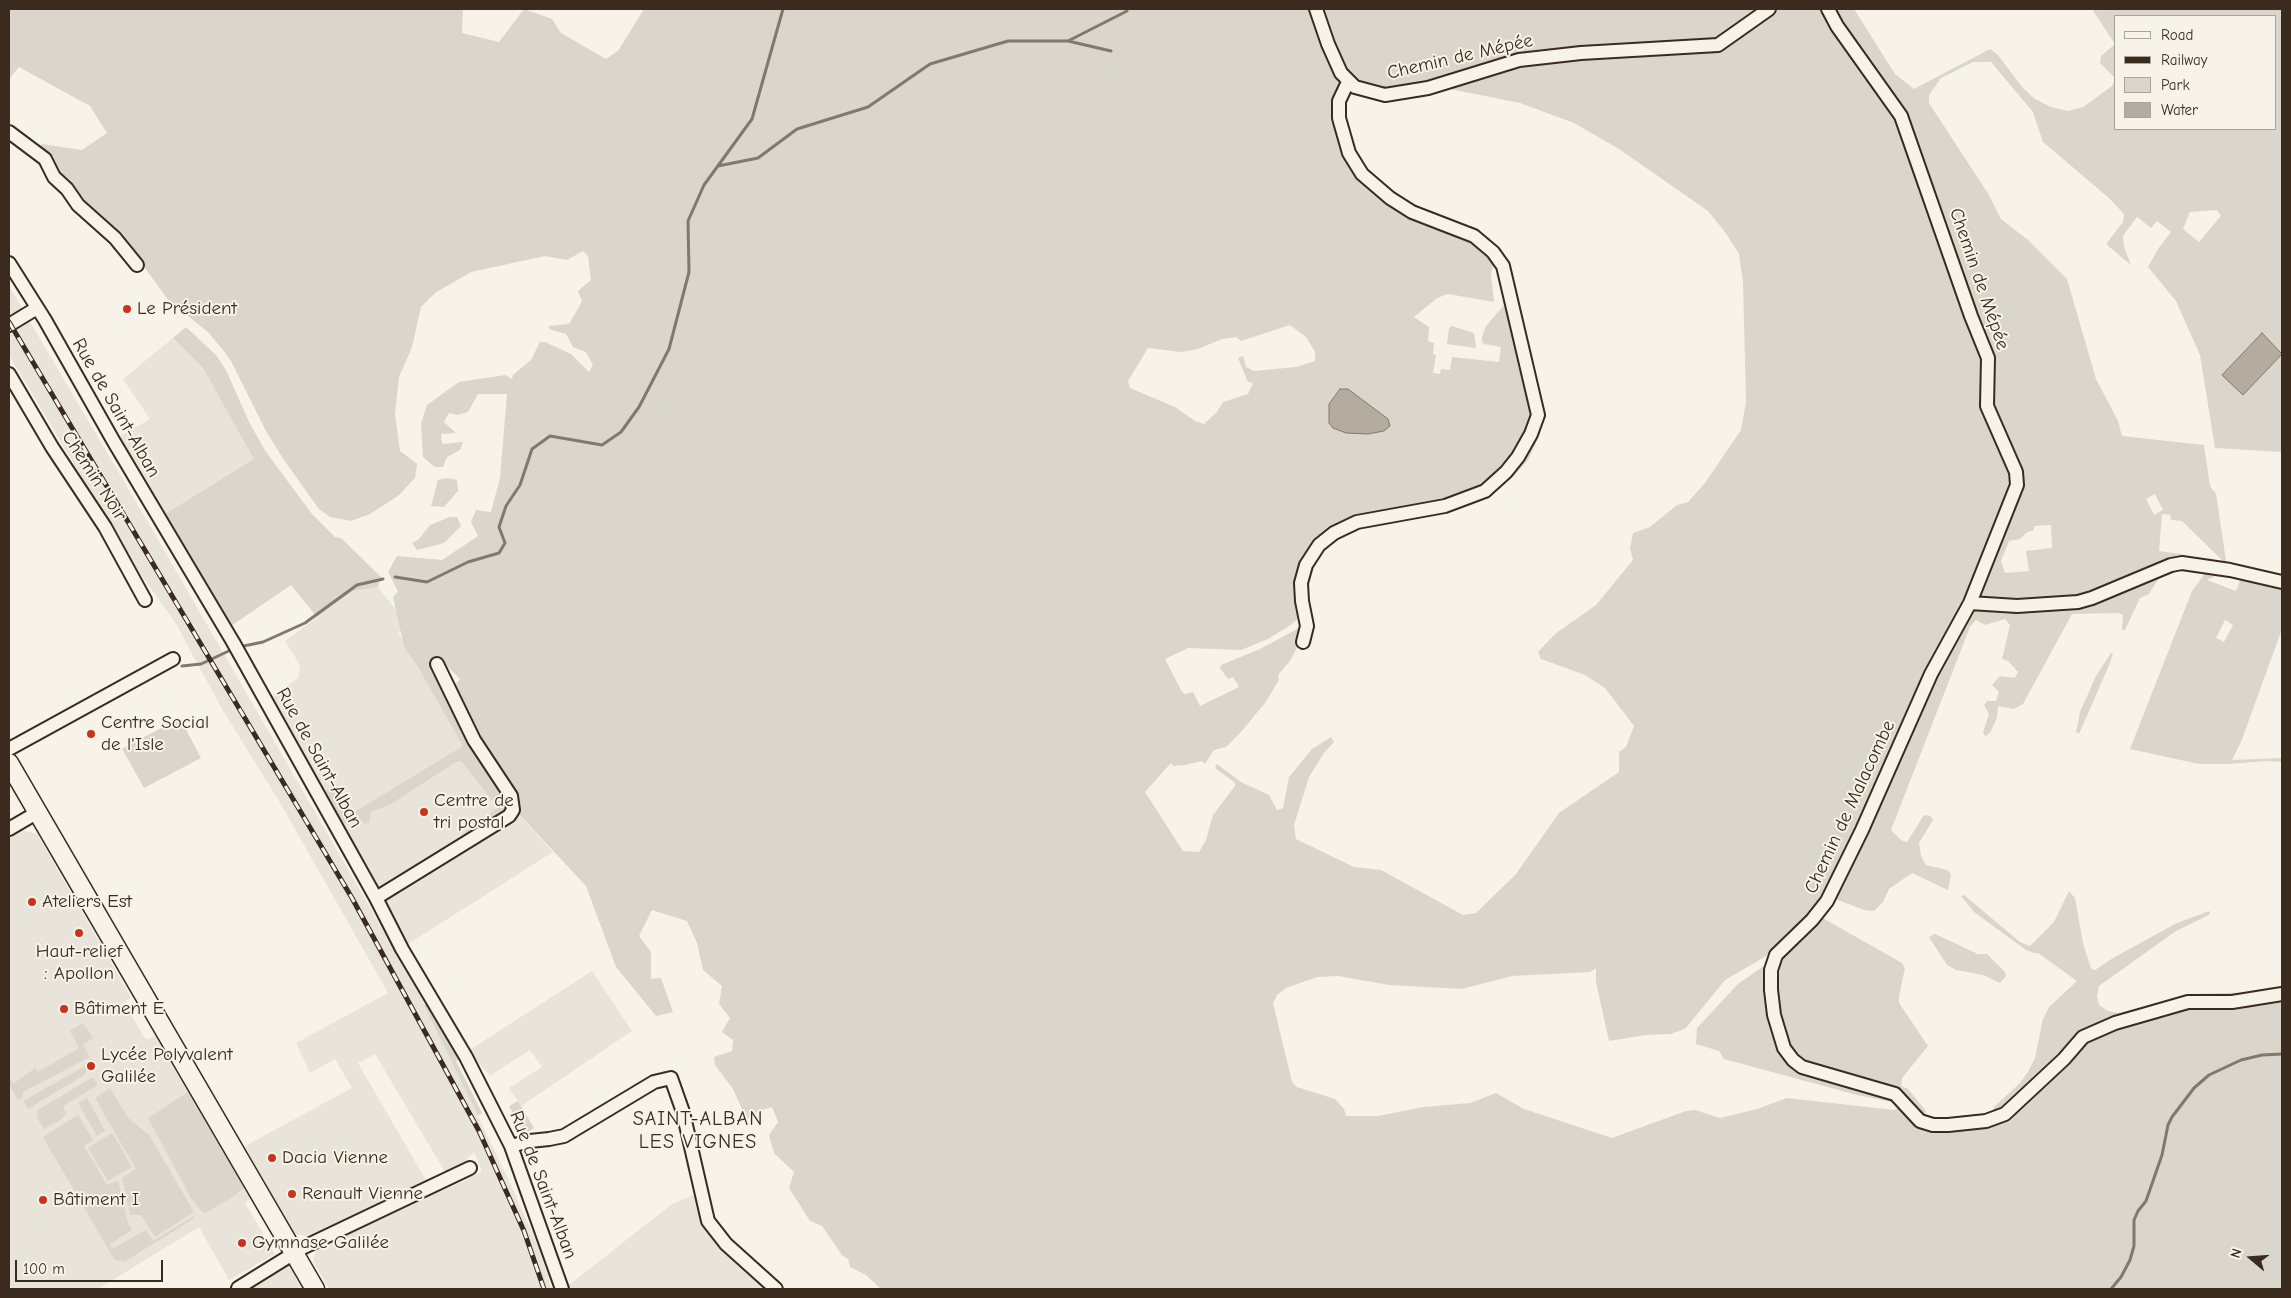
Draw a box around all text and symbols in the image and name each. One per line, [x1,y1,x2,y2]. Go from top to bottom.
legend [2114,15,2276,130]
text: Road [2161,26,2193,44]
street label: Chemin de Mépée [1385,29,1535,85]
text: Railway [2161,51,2207,69]
text: Park [2161,76,2190,94]
text: Water [2161,101,2198,119]
street label: Chemin de Mépée [1944,205,2014,353]
place label: Le Président [137,298,237,320]
marker: Le Président [121,303,133,315]
street label: Rue de Saint-Alban [67,334,165,482]
street label: Chemin Noir [56,427,132,525]
street label: Rue de Saint-Alban [271,684,367,832]
place label: Centre Social de l'Isle [101,712,209,756]
street label: Chemin de Malacombe [1800,717,1900,897]
marker: Centre Social de l'Isle [85,728,97,740]
place label: Centre de tri postal [434,790,514,834]
marker: Centre de tri postal [418,806,430,818]
place label: Ateliers Est [42,891,132,913]
marker: Ateliers Est [26,896,38,908]
marker: Haut-relief : Apollon [73,927,85,939]
place label: Haut-relief : Apollon [36,941,122,985]
place label: Bâtiment E [74,998,164,1020]
marker: Bâtiment E [58,1003,70,1015]
place label: Lycée Polyvalent Galilée [101,1044,233,1088]
marker: Lycée Polyvalent Galilée [85,1060,97,1072]
district label: SAINT-ALBAN LES VIGNES [631,1107,765,1154]
street label: Rue de Saint-Alban [504,1108,582,1262]
place label: Dacia Vienne [282,1147,388,1169]
marker: Dacia Vienne [266,1152,278,1164]
place label: Renault Vienne [302,1183,423,1205]
marker: Renault Vienne [286,1188,298,1200]
place label: Bâtiment I [53,1189,139,1211]
marker: Bâtiment I [37,1194,49,1206]
place label: Gymnase Galilée [252,1232,389,1254]
north arrow [2226,1233,2276,1283]
marker: Gymnase Galilée [236,1237,248,1249]
text: N [2227,1246,2246,1260]
scale bar [18,1250,165,1282]
text: 100 m [23,1260,65,1278]

